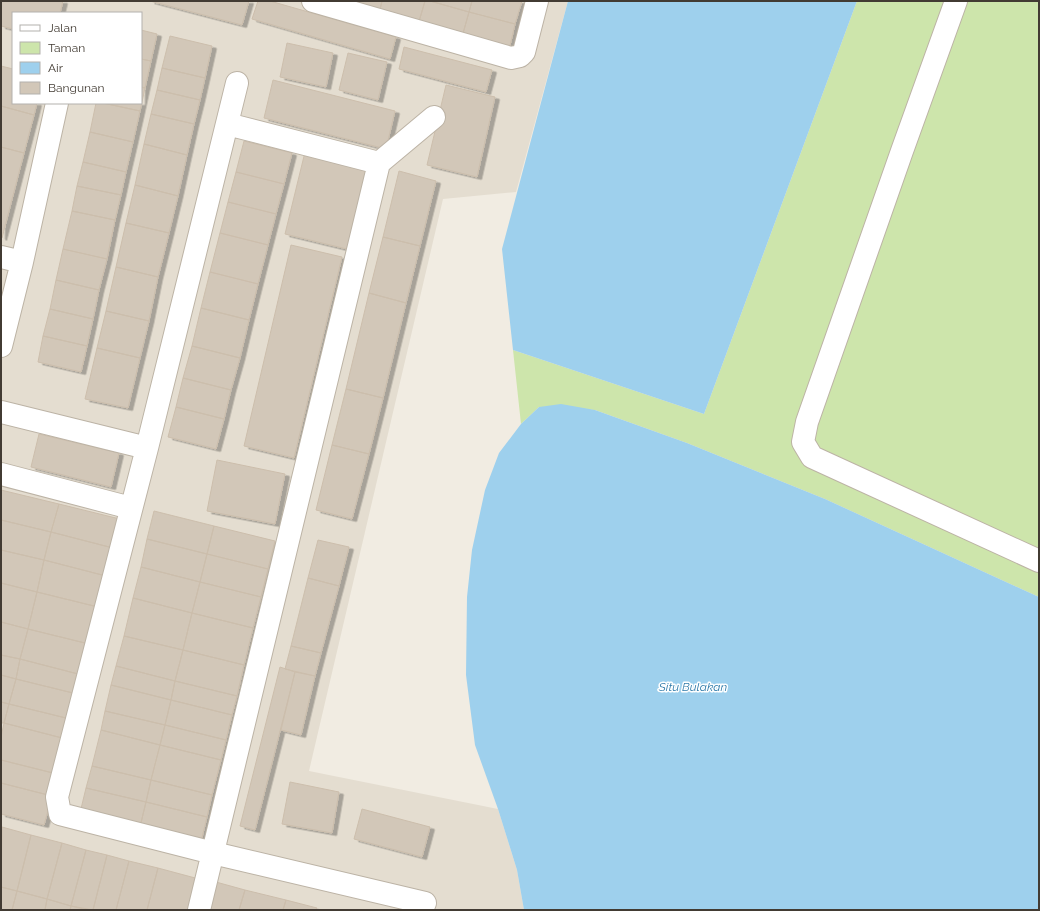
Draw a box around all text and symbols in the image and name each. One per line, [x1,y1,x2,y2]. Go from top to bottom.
legend [12,12,142,104]
text: Jalan [48,21,77,35]
text: Taman [48,41,85,55]
text: Air [48,61,64,75]
text: Bangunan [48,81,105,95]
water label: Situ Bulakan [658,680,727,694]

